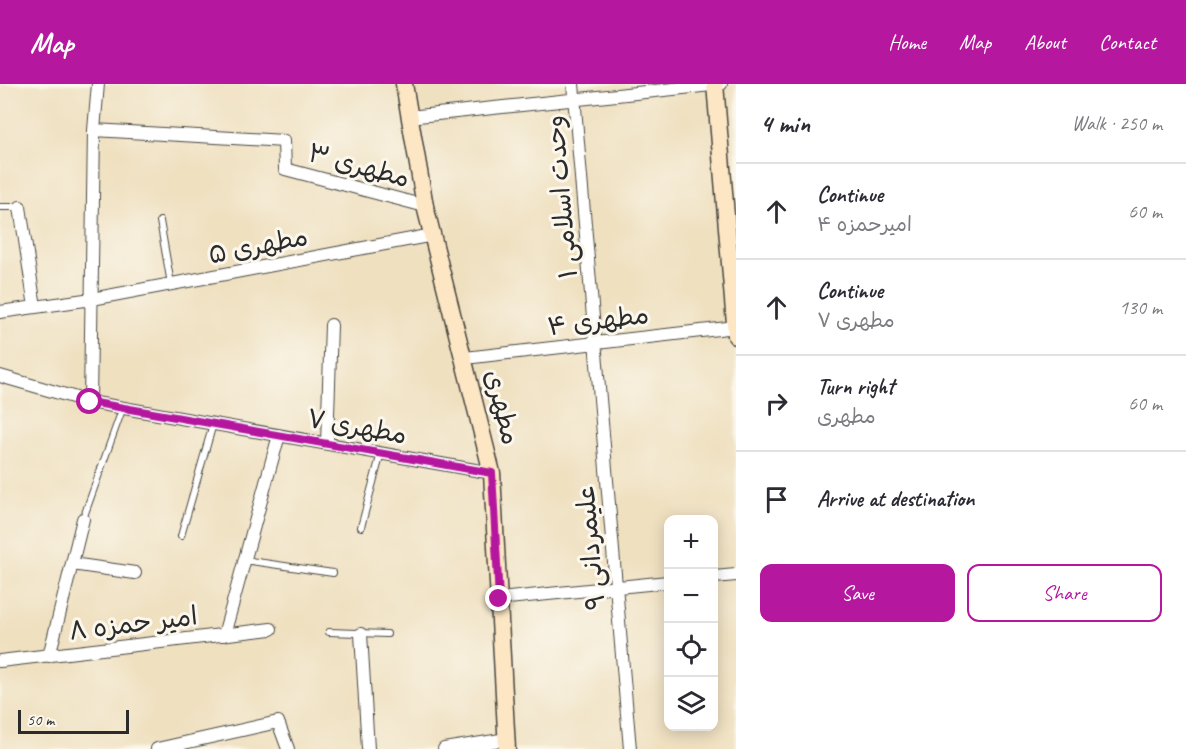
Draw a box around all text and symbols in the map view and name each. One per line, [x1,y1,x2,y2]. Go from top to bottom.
text: Map [30,25,73,60]
text: Home [888,29,926,55]
text: Map [959,29,991,55]
text: About [1024,29,1066,55]
text: Contact [1099,29,1156,55]
text: 4 min [760,107,810,140]
text: Walk · 250 m [1072,111,1162,136]
street label: وحدت اسلامی ۱ [538,114,585,280]
street label: مطهری ۳ [304,136,413,195]
text: Continue [817,181,883,209]
icon: ahead [760,195,793,228]
text: 60 m [1128,199,1162,224]
text: امیرحمزه ۴ [817,212,912,237]
street label: مطهری ۵ [206,220,311,271]
text: Continue [817,277,883,305]
icon: ahead [760,291,793,324]
text: 130 m [1119,295,1162,320]
street label: مطهری ۴ [545,298,651,343]
text: مطهری ۷ [817,308,895,333]
street label: مطهری [477,366,528,448]
text: Turn right [817,373,894,401]
icon: right [760,387,793,420]
route start [76,388,102,414]
text: 60 m [1128,391,1162,416]
street label: مطهری ۷ [304,401,409,452]
text: مطهری [817,404,876,429]
icon: arrive [760,483,793,516]
street label: علیمردانی ۹ [569,485,612,611]
text: Arrive at destination [817,485,974,513]
map controls [664,515,718,731]
button: + [664,515,718,569]
button: Save [760,564,955,622]
button: Share [967,564,1162,622]
button: − [664,569,718,623]
route end [485,585,511,611]
street label: امیر حمزه ۸ [67,599,199,648]
button: locate [664,623,718,677]
button: layers [664,677,718,731]
scale bar [18,707,129,734]
text: 50 m [27,710,54,730]

